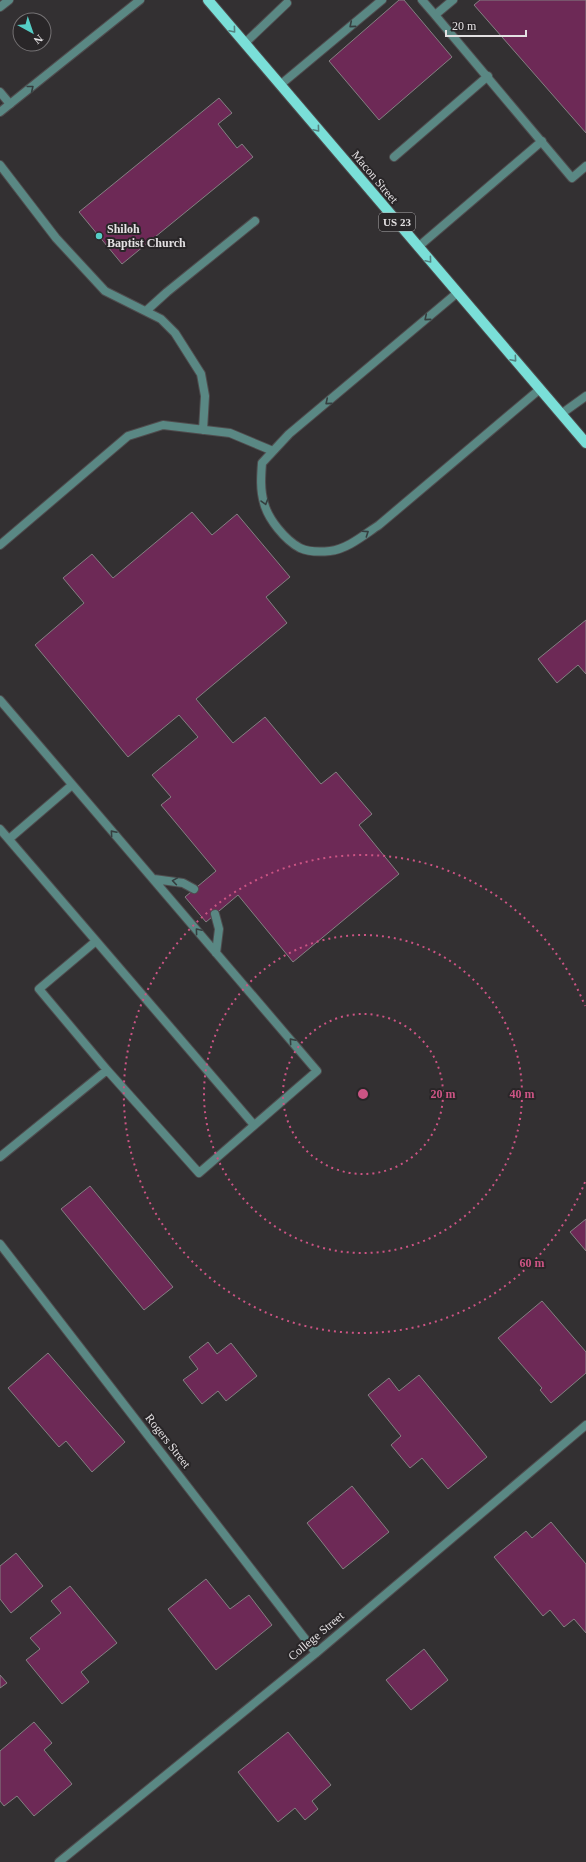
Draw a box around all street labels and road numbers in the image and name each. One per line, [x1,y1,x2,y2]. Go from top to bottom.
street label: Macon Street [349,148,401,207]
road number: US 23 [379,213,415,231]
street label: Rogers Street [142,1411,194,1471]
street label: College Street [285,1608,347,1663]

